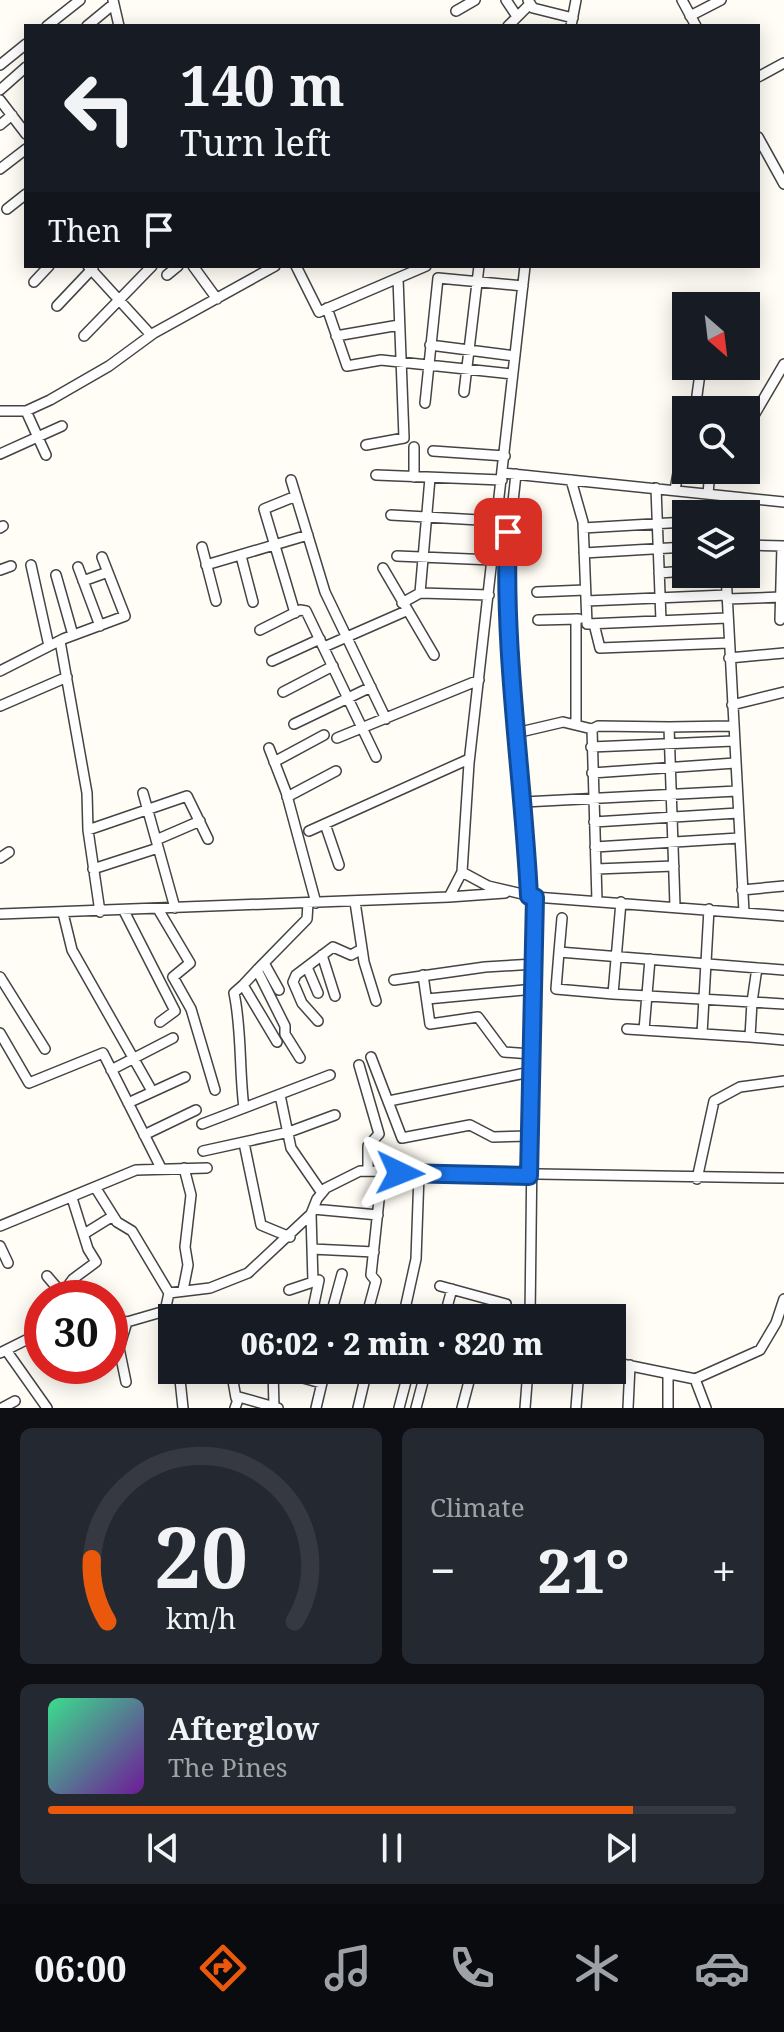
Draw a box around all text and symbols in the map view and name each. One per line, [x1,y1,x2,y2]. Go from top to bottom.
text: 140 m [180,46,345,122]
icon: left [48,56,152,160]
text: Turn left [180,118,331,167]
icon: arrive [137,208,181,252]
text: Then [48,210,121,251]
north arrow [672,292,760,380]
map controls [672,292,760,588]
button: search [672,396,760,484]
pin [474,498,542,566]
button: layers [672,500,760,588]
icon: arrive [486,510,530,554]
position arrow [358,1131,442,1215]
speed limit sign: 30 [24,1280,128,1384]
text: 06:02 · 2 min · 820 m [241,1323,543,1364]
text: Climate [430,1489,525,1525]
text: 20 [154,1499,248,1612]
text: 21° [537,1529,629,1611]
text: − [430,1540,455,1600]
text: + [711,1540,736,1600]
text: km/h [166,1598,236,1637]
text: Afterglow [168,1708,319,1749]
text: The Pines [168,1749,288,1785]
icon: previous [141,1826,185,1870]
icon: pause [370,1826,414,1870]
icon: next [599,1826,643,1870]
icon: directions [195,1940,251,1996]
icon: music [320,1940,376,1996]
icon: phone [444,1940,500,1996]
icon: climate [569,1940,625,1996]
icon: car [694,1940,750,1996]
text: 06:00 [34,1944,127,1993]

